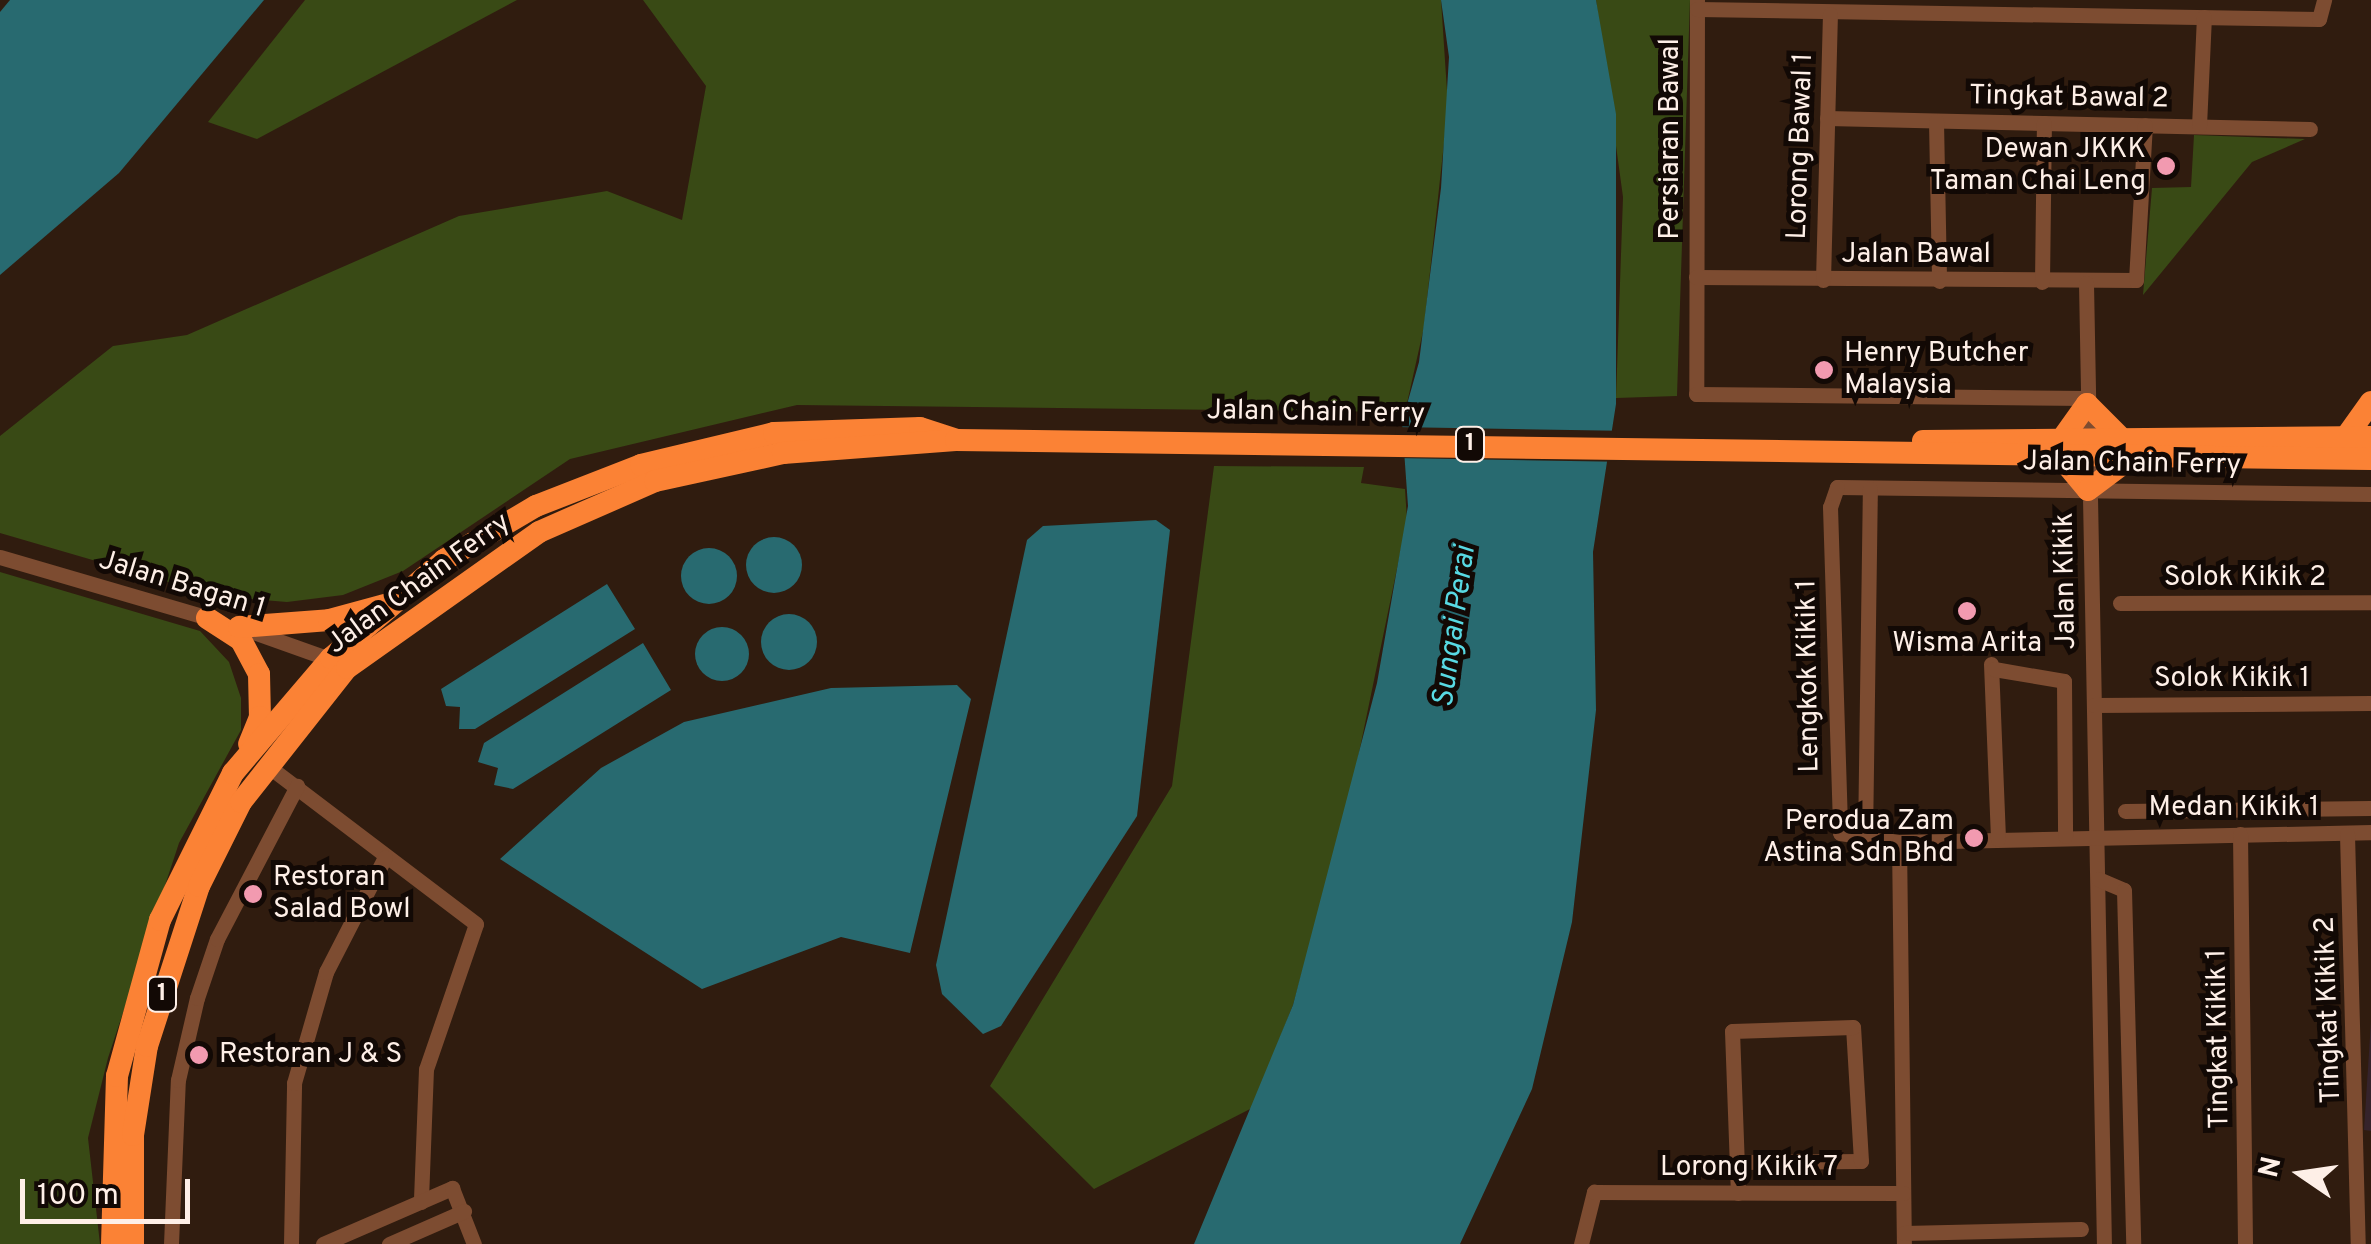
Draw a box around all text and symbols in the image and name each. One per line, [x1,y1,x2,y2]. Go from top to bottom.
street label: Persiaran Bawal [1654,38,1688,240]
street label: Lorong Bawal 1 [1781,52,1821,240]
street label: Tingkat Bawal 2 [1969,79,2169,117]
place label: Dewan JKKK Taman Chai Leng [1930,133,2146,199]
marker: Dewan JKKK Taman Chai Leng [2155,155,2177,177]
street label: Jalan Bawal [1841,238,1991,272]
place label: Henry Butcher Malaysia [1844,337,2029,403]
marker: Henry Butcher Malaysia [1813,359,1835,381]
street label: Jalan Chain Ferry [1206,394,1426,432]
road number: 1 [1455,424,1485,464]
street label: Jalan Chain Ferry [2022,445,2242,483]
street label: Jalan Chain Ferry [321,506,517,662]
street label: Jalan Kikik [2048,512,2084,650]
street label: Jalan Bagan 1 [95,544,269,626]
water label: Sungai Perai [1427,544,1485,710]
street label: Solok Kikik 2 [2164,561,2326,595]
street label: Lengkok Kikik 1 [1791,579,1827,773]
marker: Wisma Arita [1956,600,1978,622]
place label: Wisma Arita [1892,627,2042,661]
street label: Solok Kikik 1 [2154,662,2310,696]
street label: Medan Kikik 1 [2149,791,2319,825]
place label: Perodua Zam Astina Sdn Bhd [1763,805,1954,871]
marker: Perodua Zam Astina Sdn Bhd [1963,827,1985,849]
place label: Restoran Salad Bowl [273,861,411,927]
marker: Restoran Salad Bowl [242,883,264,905]
street label: Tingkat Kikik 2 [2309,916,2349,1104]
street label: Tingkat Kikik 1 [2201,948,2237,1130]
road number: 1 [147,974,177,1014]
place label: Restoran J & S [219,1038,402,1072]
marker: Restoran J & S [188,1044,210,1066]
north arrow [2251,1124,2351,1224]
street label: Lorong Kikik 7 [1660,1151,1838,1185]
text: N [2252,1153,2292,1181]
scale bar [25,1159,195,1221]
text: 100 m [37,1178,119,1215]

